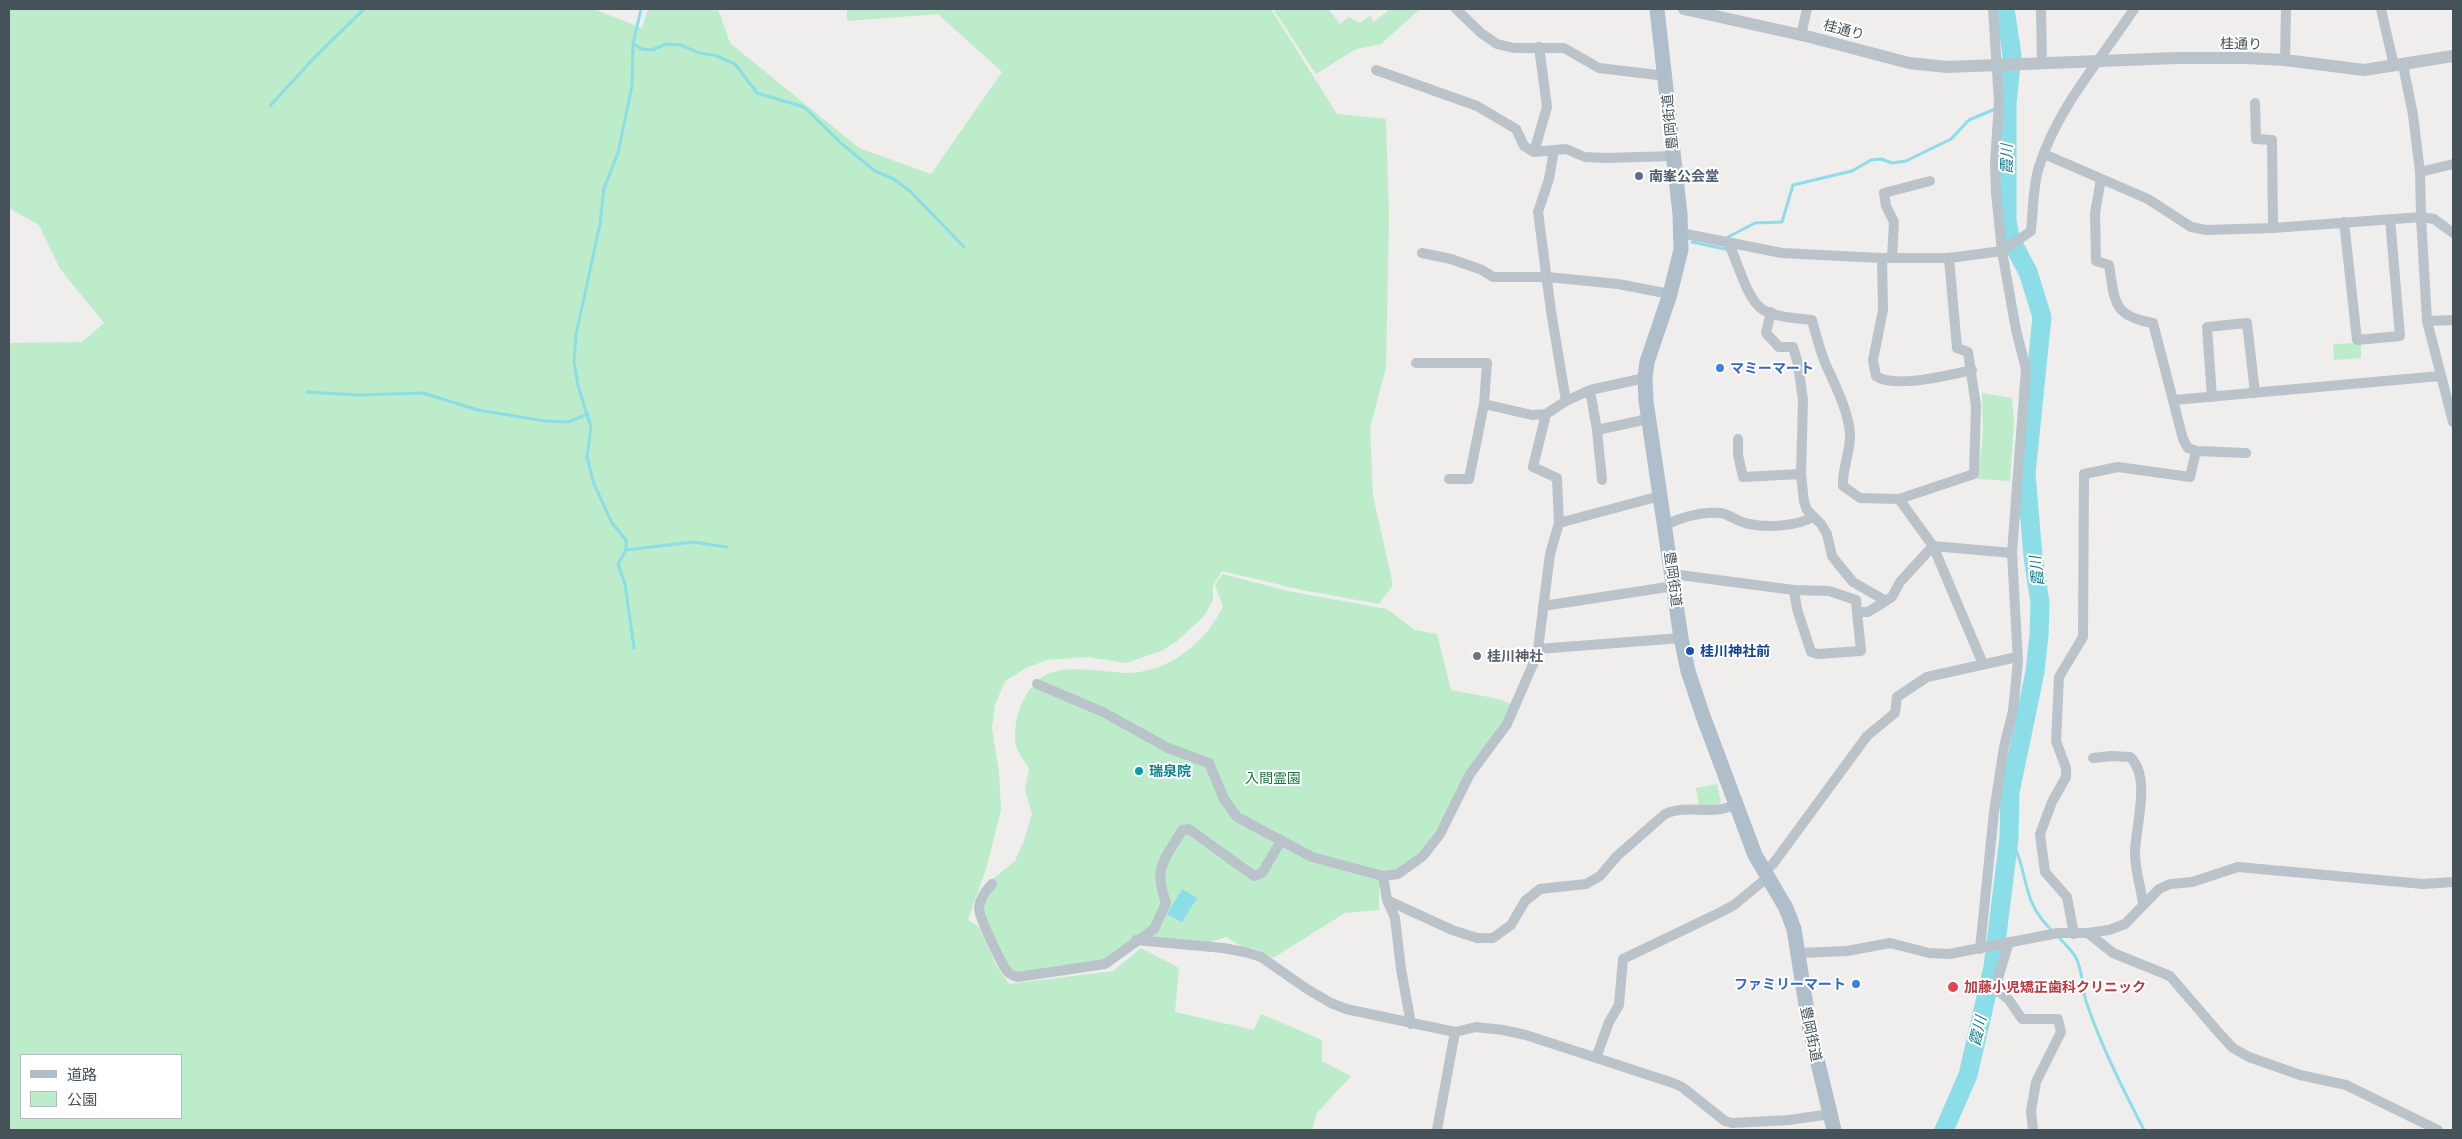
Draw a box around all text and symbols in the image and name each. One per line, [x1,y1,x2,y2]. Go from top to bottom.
street label: 桂通り [1822,16,1866,44]
street label: 桂通り [2220,35,2262,53]
street label: 豊岡街道 [1659,93,1681,151]
water label: 霞川 [1998,144,2016,174]
place label: 南峯公会堂 [1649,168,1719,184]
marker: 南峯公会堂 [1633,170,1645,182]
place label: マミーマート [1730,360,1814,376]
marker: マミーマート [1714,362,1726,374]
street label: 豊岡街道 [1661,550,1685,608]
water label: 霞川 [2026,555,2048,587]
place label: 桂川神社前 [1700,643,1770,659]
marker: 桂川神社前 [1684,645,1696,657]
place label: 桂川神社 [1487,648,1543,664]
marker: 桂川神社 [1471,650,1483,662]
place label: 瑞泉院 [1149,763,1191,779]
marker: 瑞泉院 [1133,765,1145,777]
park label: 入間霊園 [1245,770,1301,786]
place label: ファミリーマート [1734,976,1846,992]
marker: ファミリーマート [1850,978,1862,990]
place label: 加藤小児矯正歯科クリニック [1964,979,2146,995]
marker: 加藤小児矯正歯科クリニック [1946,980,1960,994]
street label: 豊岡街道 [1797,1005,1825,1063]
water label: 霞川 [1966,1014,1990,1048]
legend [20,1054,182,1119]
text: 道路 [67,1065,97,1083]
text: 公園 [67,1090,97,1108]

